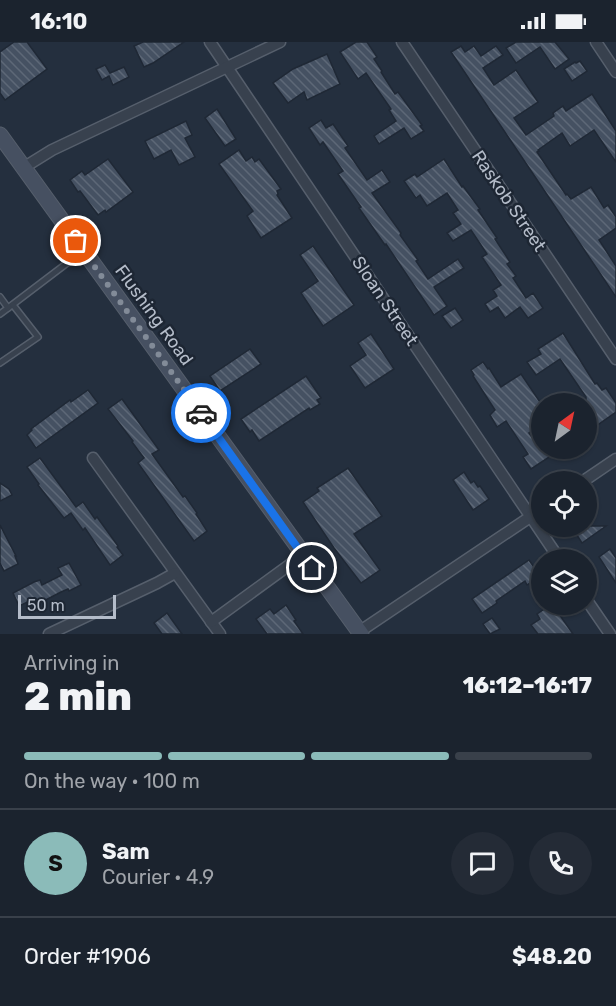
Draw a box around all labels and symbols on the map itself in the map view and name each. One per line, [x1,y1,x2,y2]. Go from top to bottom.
street label: Raskob Street [467,146,551,256]
pin [50,215,101,266]
street label: Sloan Street [347,252,423,350]
street label: Flushing Road [110,260,198,370]
courier [171,383,231,443]
north arrow [531,393,597,459]
pin [286,542,337,593]
scale bar [18,592,116,620]

